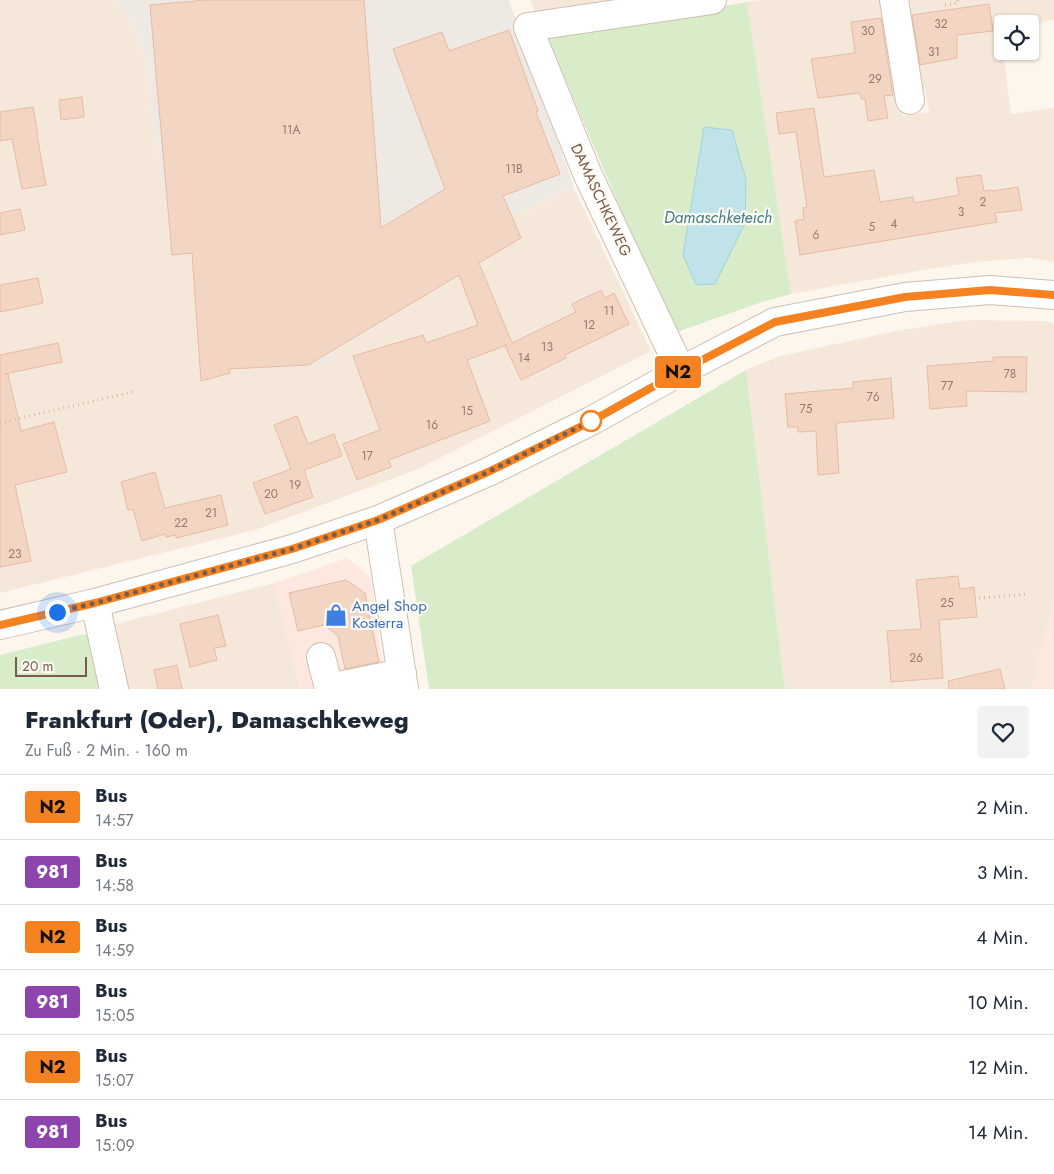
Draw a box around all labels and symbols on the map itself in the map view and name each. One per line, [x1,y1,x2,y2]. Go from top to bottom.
house number: 32 [934,15,948,33]
house number: 30 [861,22,875,40]
house number: 31 [928,43,940,61]
house number: 29 [868,70,882,88]
house number: 11A [282,121,300,139]
street label: DAMASCHKEWEG [565,140,637,260]
house number: 11B [505,160,523,178]
house number: 2 [980,193,987,211]
house number: 3 [958,203,965,221]
water label: Damaschketeich [664,206,772,229]
house number: 4 [891,215,898,233]
house number: 5 [869,218,876,236]
house number: 6 [813,226,820,244]
house number: 11 [604,302,614,320]
house number: 12 [583,316,595,334]
house number: 13 [541,338,553,356]
house number: 14 [518,349,530,367]
line badge: N2 [656,356,700,388]
house number: 78 [1004,365,1016,383]
house number: 77 [941,377,954,395]
house number: 76 [866,388,880,406]
house number: 75 [799,400,813,418]
house number: 15 [461,402,473,420]
unlabelled marker [580,410,602,432]
house number: 16 [426,416,438,434]
house number: 17 [361,447,374,465]
house number: 19 [289,476,301,494]
house number: 20 [264,485,278,503]
house number: 21 [205,504,217,522]
house number: 22 [174,514,188,532]
house number: 23 [8,545,22,563]
house number: 25 [940,594,954,612]
place label: Angel Shop Kosterra [352,595,427,634]
your location [45,600,70,625]
shop icon: Angel Shop Kosterra [323,602,349,628]
house number: 26 [909,649,923,667]
scale bar [15,654,88,677]

